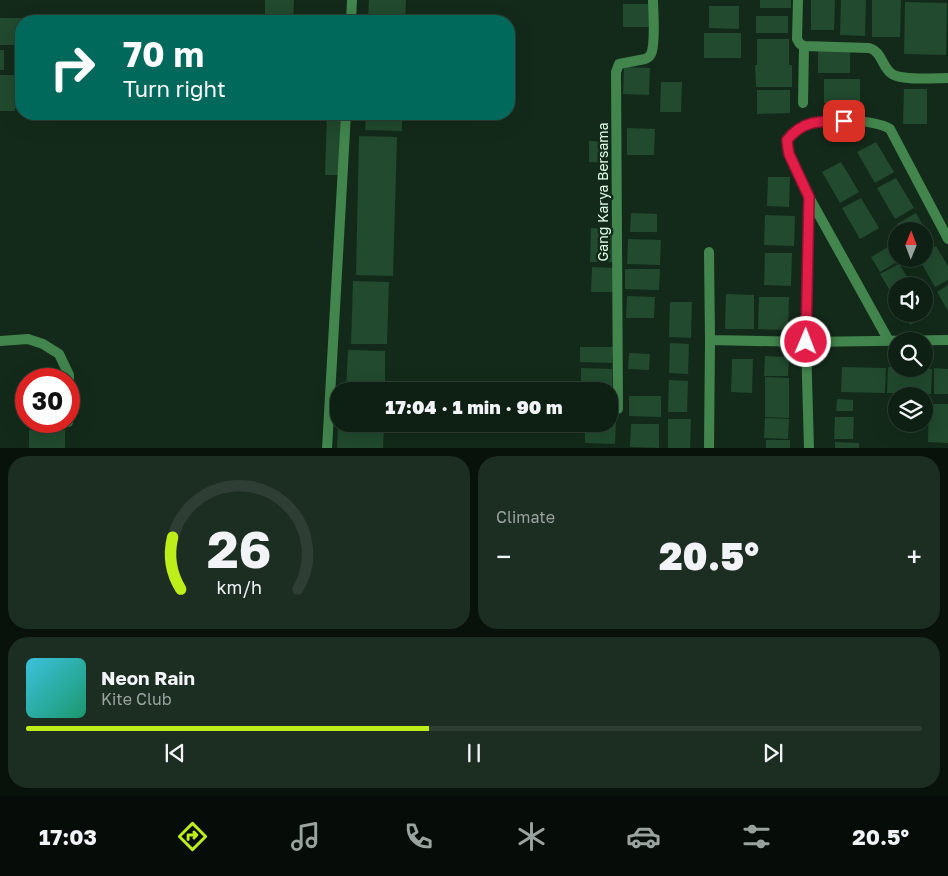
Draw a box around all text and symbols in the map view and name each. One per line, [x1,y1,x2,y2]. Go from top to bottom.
text: 70 m [123,33,204,75]
icon: right [40,35,105,100]
text: Turn right [123,75,226,102]
pin [823,100,865,142]
icon: arrive [830,107,858,135]
street label: Gang Karya Bersama [594,122,611,262]
north arrow [888,222,932,268]
map controls [888,222,933,432]
button: sound [888,277,933,322]
position arrow [779,315,831,367]
button: search [888,332,933,377]
speed limit sign: 30 [15,368,80,433]
button: layers [888,387,933,432]
text: 17:04 · 1 min · 90 m [385,395,563,418]
text: Climate [496,507,555,527]
text: 26 [207,517,271,579]
text: 20.5° [659,533,759,578]
text: − [496,540,511,573]
text: + [907,540,922,573]
text: km/h [216,576,262,598]
text: Neon Rain [101,666,195,689]
text: Kite Club [101,689,172,709]
icon: previous [161,739,189,767]
icon: pause [460,739,488,767]
icon: next [759,739,787,767]
icon: directions [175,819,210,854]
icon: music [288,819,323,854]
icon: phone [401,819,436,854]
icon: climate [514,819,549,854]
icon: car [626,819,661,854]
icon: filters [739,819,774,854]
text: 17:03 [39,823,97,850]
text: 20.5° [852,823,909,850]

